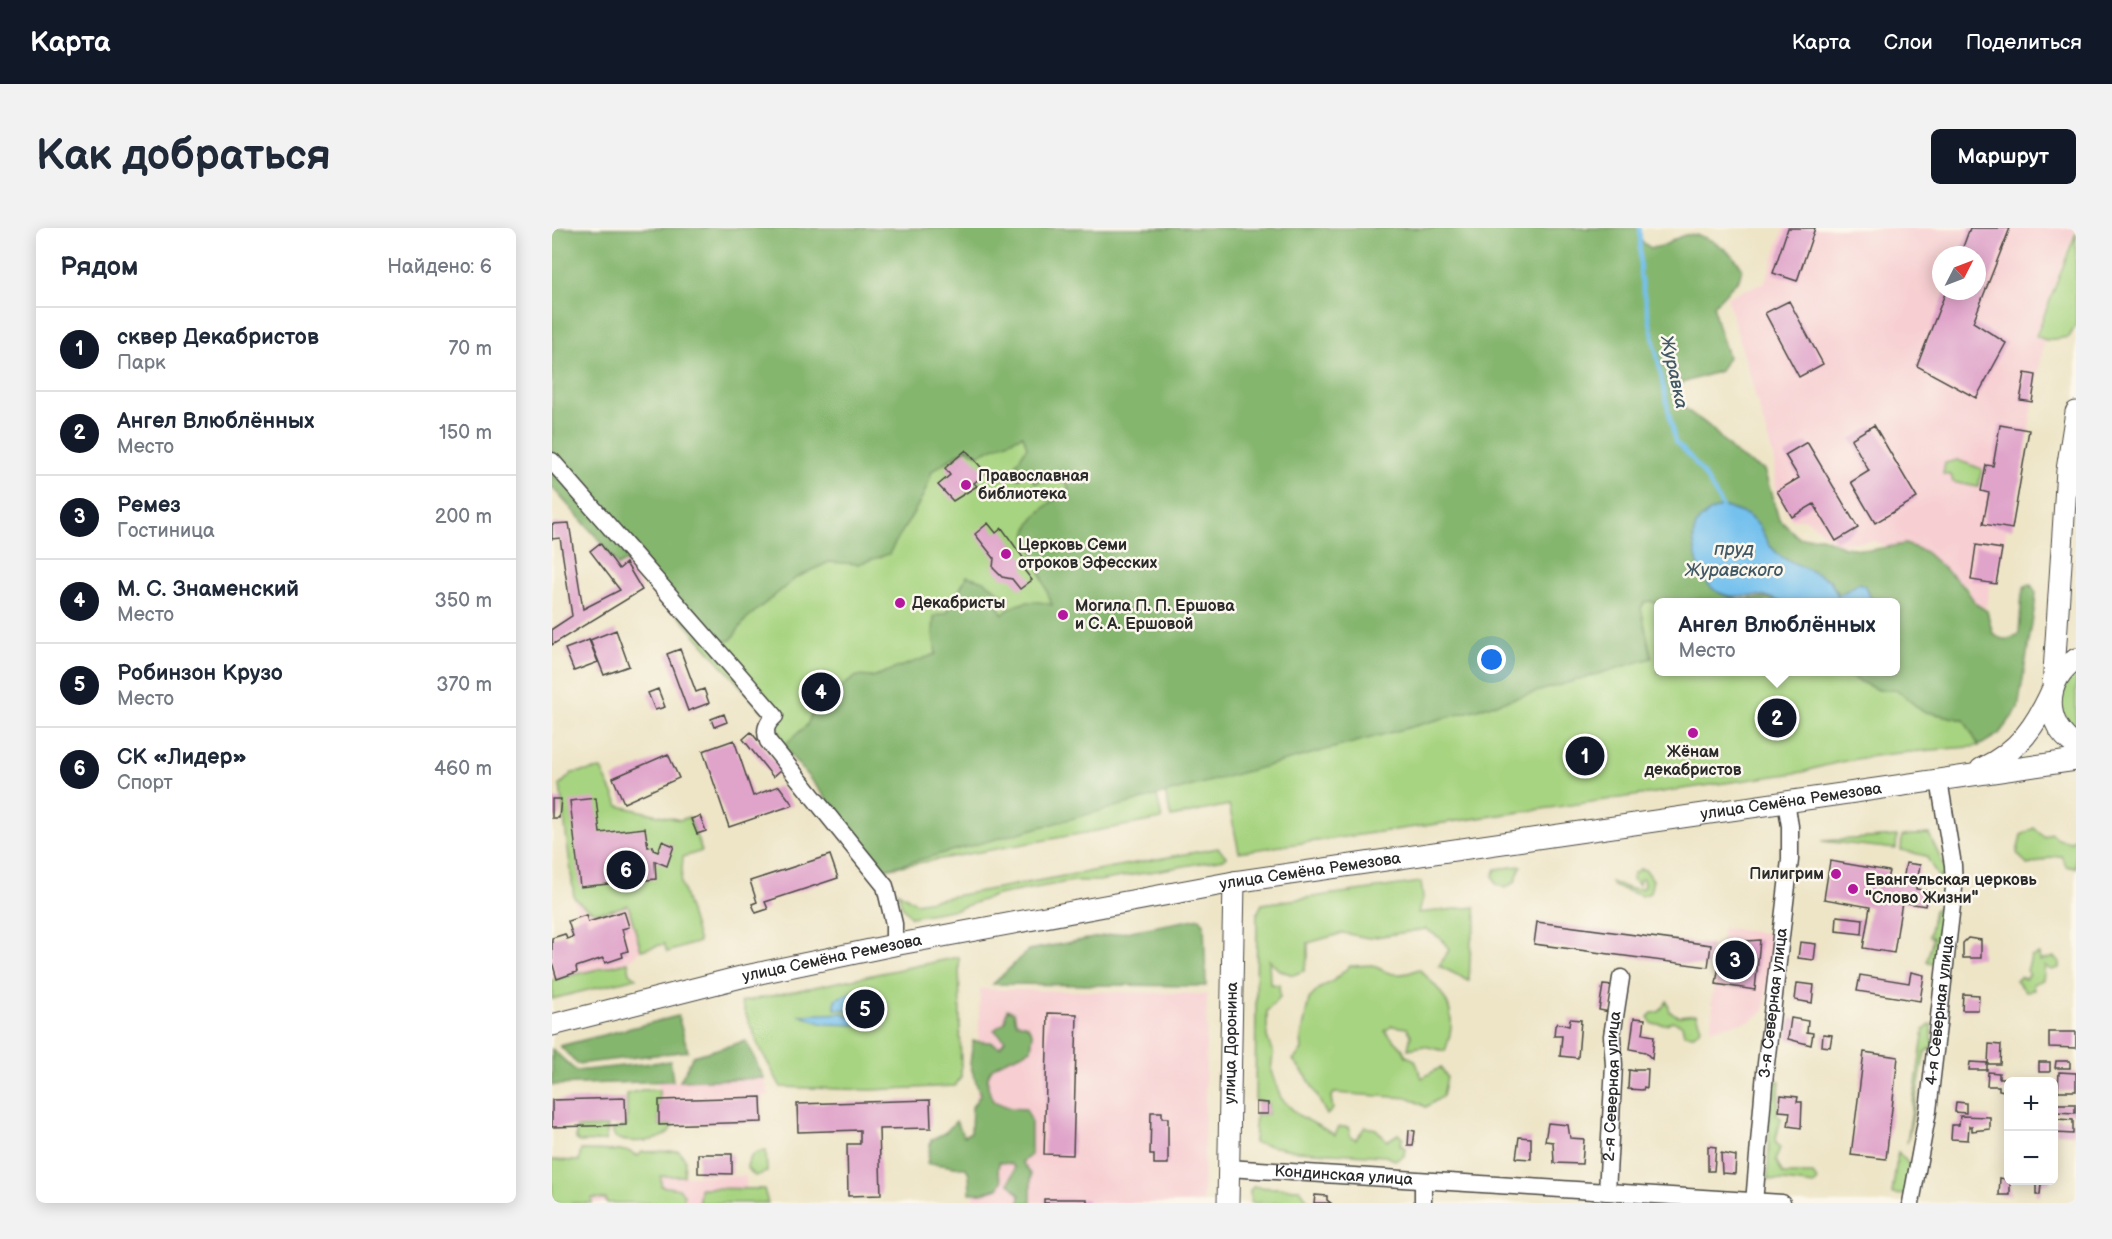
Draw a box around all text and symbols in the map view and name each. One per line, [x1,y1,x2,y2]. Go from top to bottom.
text: Карта [30,26,110,59]
text: Карта [1792,30,1851,55]
text: Слои [1884,30,1933,55]
text: Поделиться [1966,30,2082,55]
button: Маршрут [1931,129,2076,184]
text: Как добраться [36,131,331,182]
north arrow [1932,246,1986,300]
text: Рядом [60,252,138,283]
text: Найдено: 6 [387,255,492,279]
text: сквер Декабристов [117,324,319,351]
water label: Журавка [1656,332,1692,411]
text: 1 [75,337,84,361]
text: 70 m [448,337,492,361]
text: Парк [117,351,166,375]
text: Ангел Влюблённых [117,408,314,435]
text: 2 [74,421,85,445]
text: 150 m [439,421,492,445]
text: Место [117,435,174,459]
place label: Православная библиотека [978,467,1089,504]
marker: Православная библиотека [959,478,973,492]
text: Ремез [117,492,181,519]
text: 3 [74,505,85,529]
text: 200 m [435,505,492,529]
text: Гостиница [117,519,215,543]
place label: Церковь Семи отроков Эфесских [1018,536,1158,573]
water label: пруд Журавского [1684,539,1784,581]
marker: Церковь Семи отроков Эфесских [999,547,1013,561]
text: М. С. Знаменский [117,576,299,603]
text: 4 [74,589,85,613]
text: 350 m [435,589,492,613]
place label: Декабристы [912,594,1005,613]
marker: Декабристы [893,596,907,610]
place label: Могила П. П. Ершова и С. А. Ершовой [1075,597,1235,634]
popup [1654,598,1900,676]
text: Место [117,603,174,627]
marker: Могила П. П. Ершова и С. А. Ершовой [1056,608,1070,622]
text: Ангел Влюблённых [1678,612,1876,639]
text: Место [1678,639,1735,663]
your location [1477,645,1506,674]
text: Робинзон Крузо [117,660,283,687]
pin: 4 [802,670,840,714]
text: 5 [74,673,85,697]
text: 370 m [436,673,492,697]
text: Место [117,687,174,711]
pin: 2 [1758,696,1796,740]
marker: Жёнам декабристов [1686,726,1700,740]
pin: 1 [1566,734,1604,778]
place label: Жёнам декабристов [1643,743,1742,780]
text: СК «Лидер» [117,744,247,771]
text: 6 [73,757,86,781]
text: 460 m [434,757,492,781]
text: Спорт [117,771,173,795]
street label: улица Семёна Ремезова [1699,779,1884,824]
pin: 6 [606,848,646,892]
street label: улица Семёна Ремезова [1218,848,1403,894]
place label: Пилигрим [1749,865,1824,884]
marker: Пилигрим [1829,867,1843,881]
place label: Евангельская церковь "Слово Жизни" [1865,871,2037,908]
marker: Евангельская церковь "Слово Жизни" [1846,882,1860,896]
street label: 3-я Северная улица [1755,926,1791,1079]
street label: улица Семёна Ремезова [740,930,924,986]
street label: 4-я Северная улица [1922,934,1958,1086]
pin: 3 [1716,938,1754,982]
street label: улица Доронина [1220,981,1242,1104]
pin: 5 [846,986,884,1032]
street label: 2-я Северная улица [1599,1009,1625,1162]
map controls [2004,1077,2058,1185]
button: + [2004,1077,2058,1131]
button: − [2004,1131,2058,1185]
street label: Кондинская улица [1274,1161,1414,1189]

